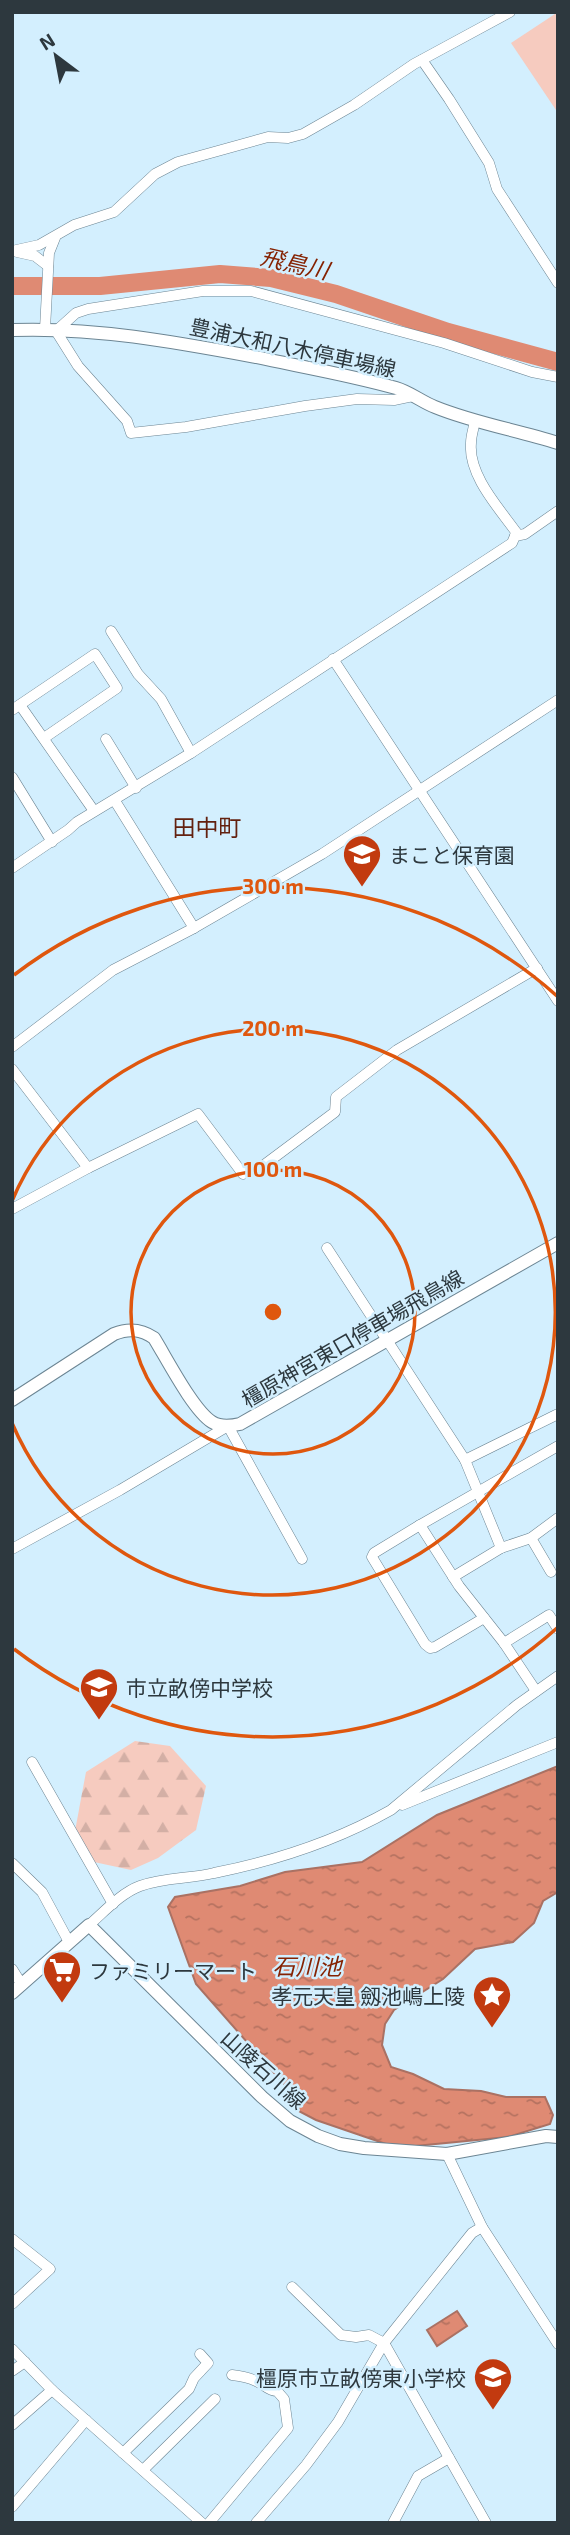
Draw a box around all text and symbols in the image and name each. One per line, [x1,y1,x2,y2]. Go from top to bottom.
north arrow [21,21,91,91]
text: N [35,28,59,55]
water label: 飛鳥川 [258,242,335,285]
street label: 豊浦大和八木停車場線 [188,313,398,381]
district label: 田中町 [173,813,242,841]
school or university icon: まこと保育園 [341,833,383,888]
place label: まこと保育園 [389,842,515,867]
text: 300 m [242,873,304,898]
text: 200 m [242,1015,304,1040]
text: 100 m [244,1156,302,1181]
street label: 橿原神宮東口停車場飛鳥線 [237,1264,467,1412]
centre of rings [261,1300,285,1324]
school or university icon: 市立畝傍中学校 [78,1666,120,1721]
place label: 市立畝傍中学校 [126,1675,273,1700]
supermarket icon: ファミリーマート [41,1949,83,2004]
water label: 石川池 [273,1952,344,1980]
place label: ファミリーマート [89,1958,257,1983]
place icon: 孝元天皇 劔池嶋上陵 [471,1974,513,2029]
place label: 孝元天皇 劔池嶋上陵 [271,1983,465,2008]
street label: 山陵石川線 [217,2025,311,2113]
school or university icon: 橿原市立畝傍東小学校 [472,2356,514,2411]
place label: 橿原市立畝傍東小学校 [256,2365,466,2390]

